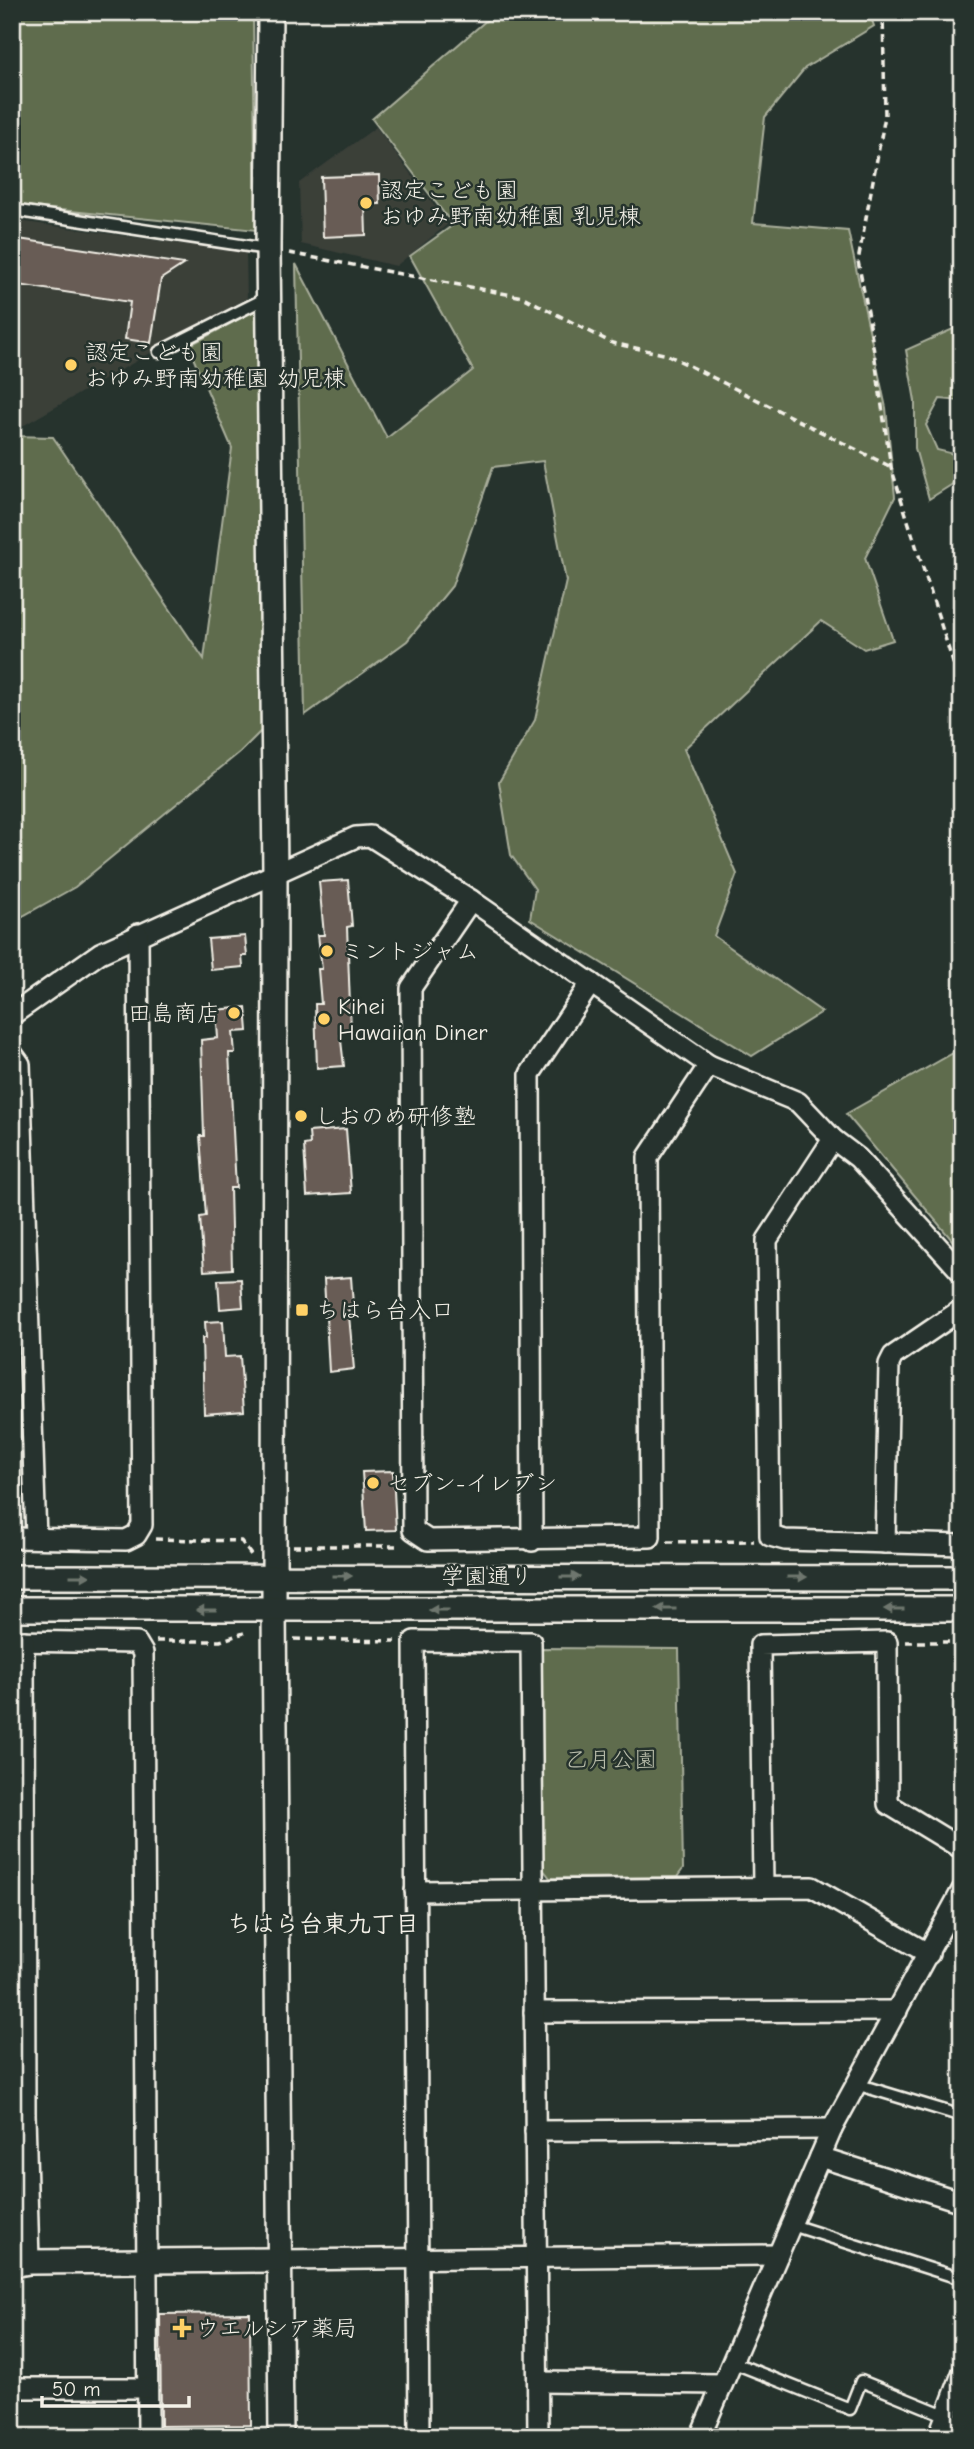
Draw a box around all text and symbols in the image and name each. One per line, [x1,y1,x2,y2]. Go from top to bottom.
place label: 認定こども園 おゆみ野南幼稚園 乳児棟 [380,177,641,230]
marker: 認定こども園 おゆみ野南幼稚園 乳児棟 [358,195,374,211]
place label: 認定こども園 おゆみ野南幼稚園 幼児棟 [85,339,346,392]
marker: 認定こども園 おゆみ野南幼稚園 幼児棟 [63,357,79,373]
place label: ミントジャム [341,938,479,965]
marker: ミントジャム [319,943,335,959]
place label: Kihei Hawaiian Diner [338,993,488,1046]
place label: 田島商店 [128,1000,220,1027]
marker: 田島商店 [226,1005,242,1021]
marker: Kihei Hawaiian Diner [316,1011,332,1027]
place label: しおのめ研修塾 [315,1103,476,1130]
marker: しおのめ研修塾 [293,1108,309,1124]
place label: ちはら台入口 [316,1297,454,1324]
marker: ちはら台入口 [294,1302,310,1318]
place label: セブン-イレブン [387,1470,557,1497]
marker: セブン-イレブン [365,1475,381,1491]
street label: 学園通り [441,1563,533,1590]
one-way arrow [332,1570,354,1582]
one-way arrow [70,1571,92,1582]
one-way arrow [559,1571,581,1582]
one-way arrow [787,1571,809,1583]
one-way arrow [655,1603,677,1615]
one-way arrow [882,1603,904,1615]
one-way arrow [195,1604,217,1616]
one-way arrow [427,1604,449,1616]
park label: 乙月公園 [565,1746,657,1773]
district label: ちはら台東九丁目 [227,1910,419,1938]
place label: ウエルシア薬局 [196,2315,357,2342]
marker: ウエルシア薬局 [174,2320,190,2336]
scale bar [42,2365,189,2409]
text: 50 m [52,2377,101,2401]

